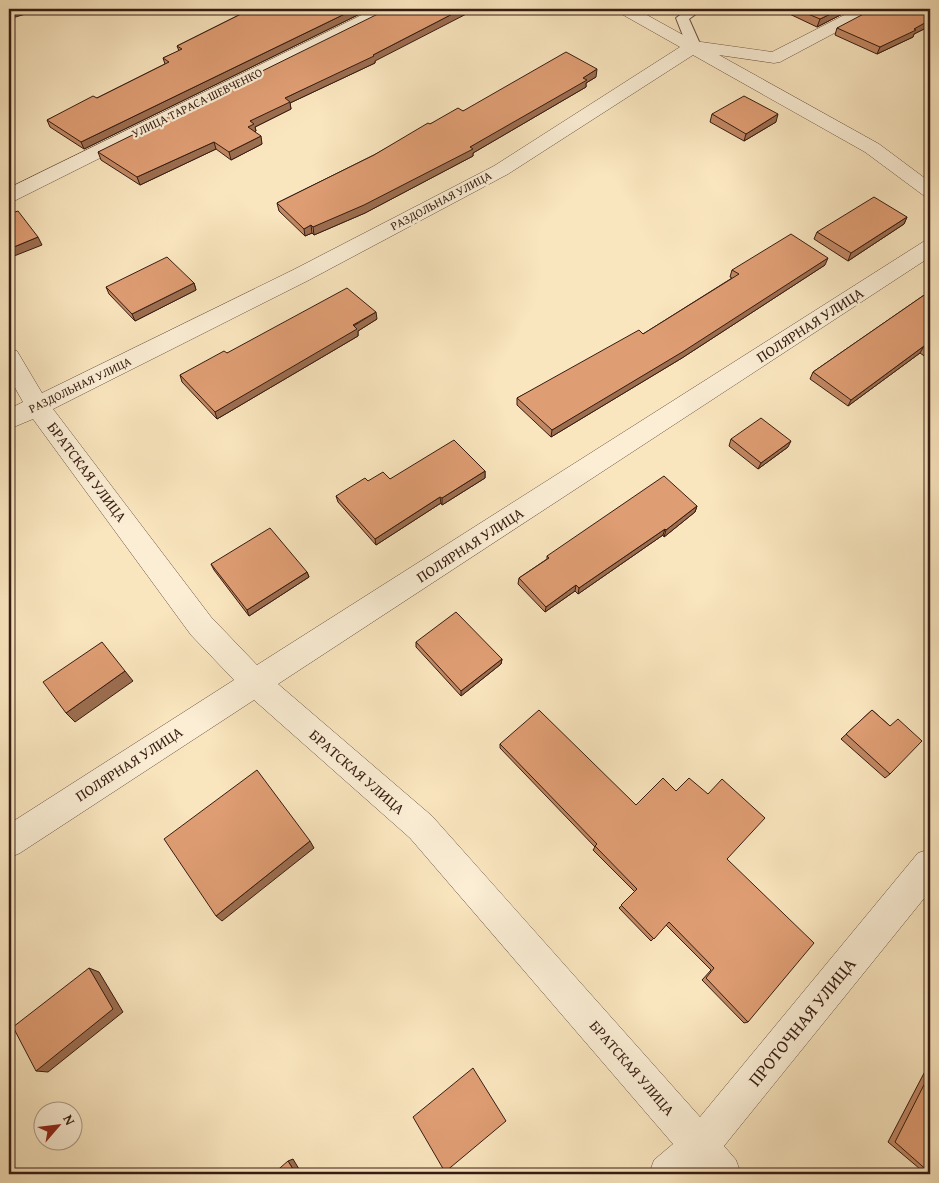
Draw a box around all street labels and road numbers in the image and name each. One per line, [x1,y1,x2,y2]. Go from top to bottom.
street label: УЛИЦА ТАРАСА ШЕВЧЕНКО [128,63,265,142]
street label: РАЗДОЛЬНАЯ УЛИЦА [387,166,495,234]
street label: ПОЛЯРНАЯ УЛИЦА [752,282,867,367]
street label: РАЗДОЛЬНАЯ УЛИЦА [26,352,135,417]
street label: БРАТСКАЯ УЛИЦА [43,417,132,526]
street label: ПОЛЯРНАЯ УЛИЦА [412,502,527,587]
street label: ПОЛЯРНАЯ УЛИЦА [71,721,186,806]
street label: БРАТСКАЯ УЛИЦА [305,724,410,819]
street label: ПРОТОЧНАЯ УЛИЦА [741,951,862,1092]
street label: БРАТСКАЯ УЛИЦА [585,1015,680,1120]

